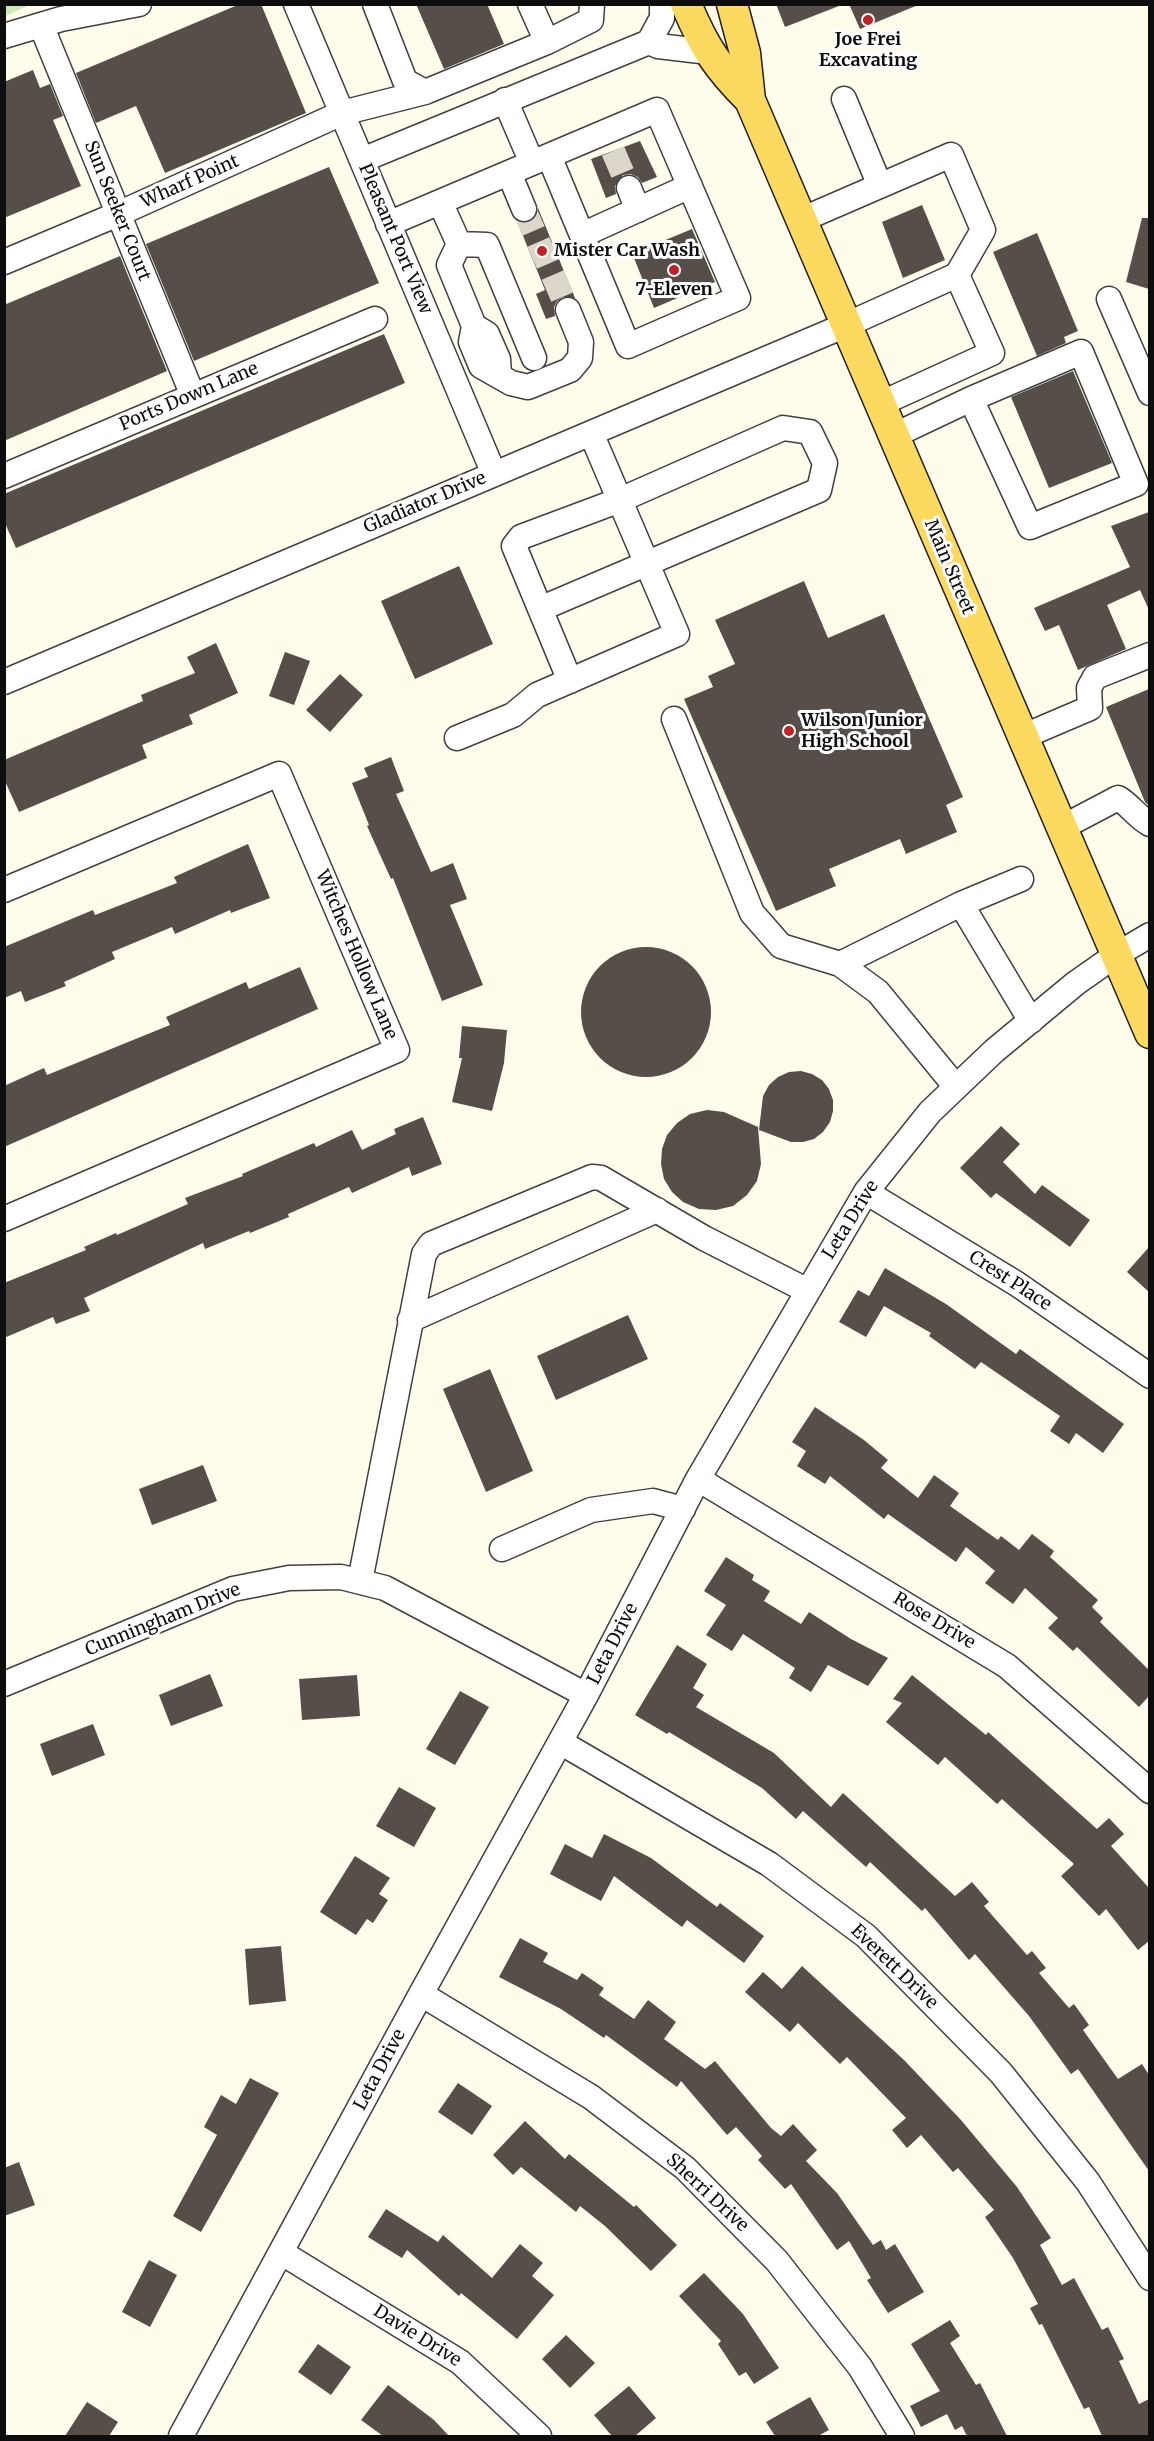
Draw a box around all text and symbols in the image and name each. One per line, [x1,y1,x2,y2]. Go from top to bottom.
marker: Joe Frei Excavating [861,13,875,27]
place label: Joe Frei Excavating [819,29,917,72]
street label: Sun Seeker Court [79,138,155,284]
street label: Wharf Point [138,151,242,213]
street label: Pleasant Port View [354,161,436,317]
place label: Mister Car Wash [554,240,700,262]
marker: Mister Car Wash [535,244,549,258]
marker: 7-Eleven [667,263,681,277]
place label: 7-Eleven [635,279,713,301]
street label: Ports Down Lane [116,358,262,436]
street label: Gladiator Drive [361,468,489,538]
street label: Main Street [919,516,979,618]
place label: Wilson Junior High School [801,710,923,752]
marker: Wilson Junior High School [782,724,796,738]
street label: Witches Hollow Lane [311,867,401,1043]
street label: Leta Drive [818,1177,884,1263]
street label: Crest Place [965,1246,1055,1316]
street label: Cunningham Drive [82,1579,244,1661]
street label: Rose Drive [889,1588,979,1654]
street label: Leta Drive [583,1600,643,1688]
street label: Everett Drive [846,1920,942,2014]
street label: Leta Drive [350,2026,410,2114]
street label: Sherri Drive [661,2149,753,2237]
street label: Davie Drive [369,2300,465,2372]

